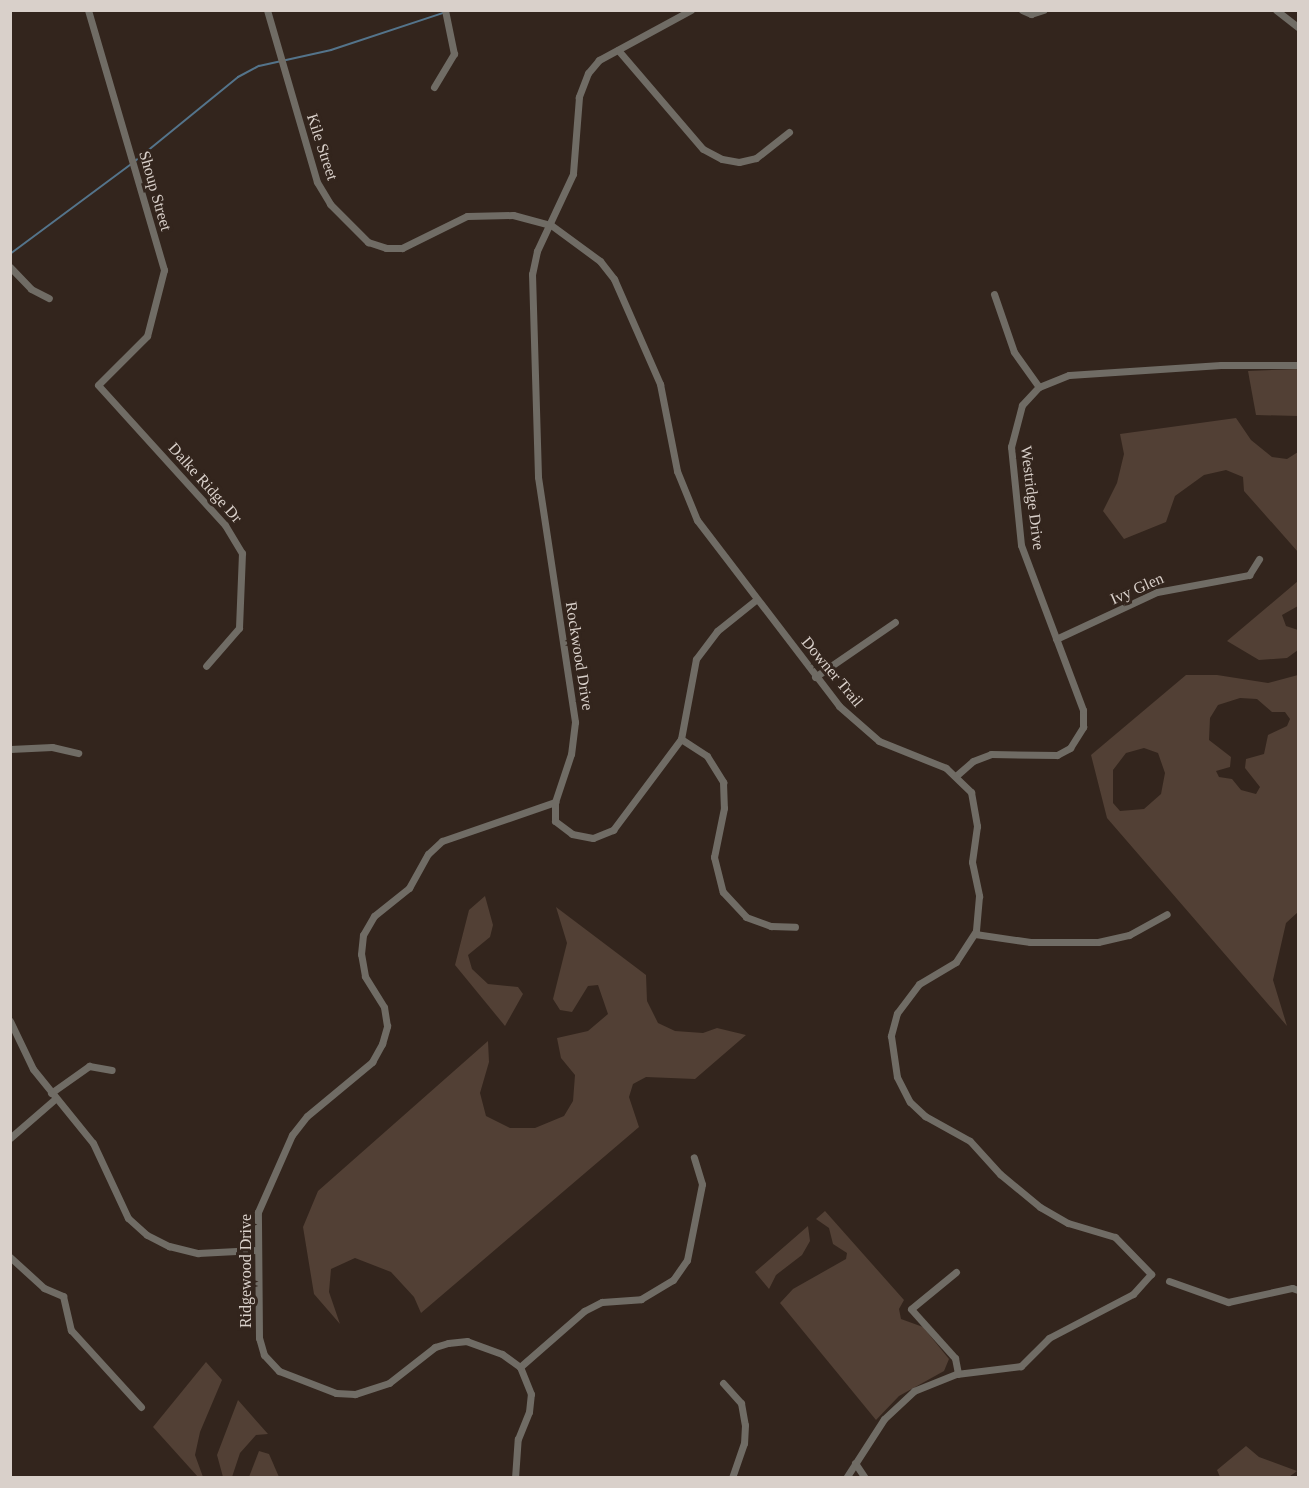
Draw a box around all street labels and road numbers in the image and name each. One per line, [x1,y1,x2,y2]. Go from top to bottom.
street label: Kile Street [302,111,342,183]
street label: Shoup Street [134,149,176,233]
street label: Dalke Ridge Dr [164,439,246,527]
street label: Westridge Drive [1016,445,1048,551]
street label: Ivy Glen [1107,569,1167,609]
street label: Rockwood Drive [561,600,597,712]
street label: Downer Trail [797,633,867,711]
street label: Ridgewood Drive [236,1214,256,1328]

